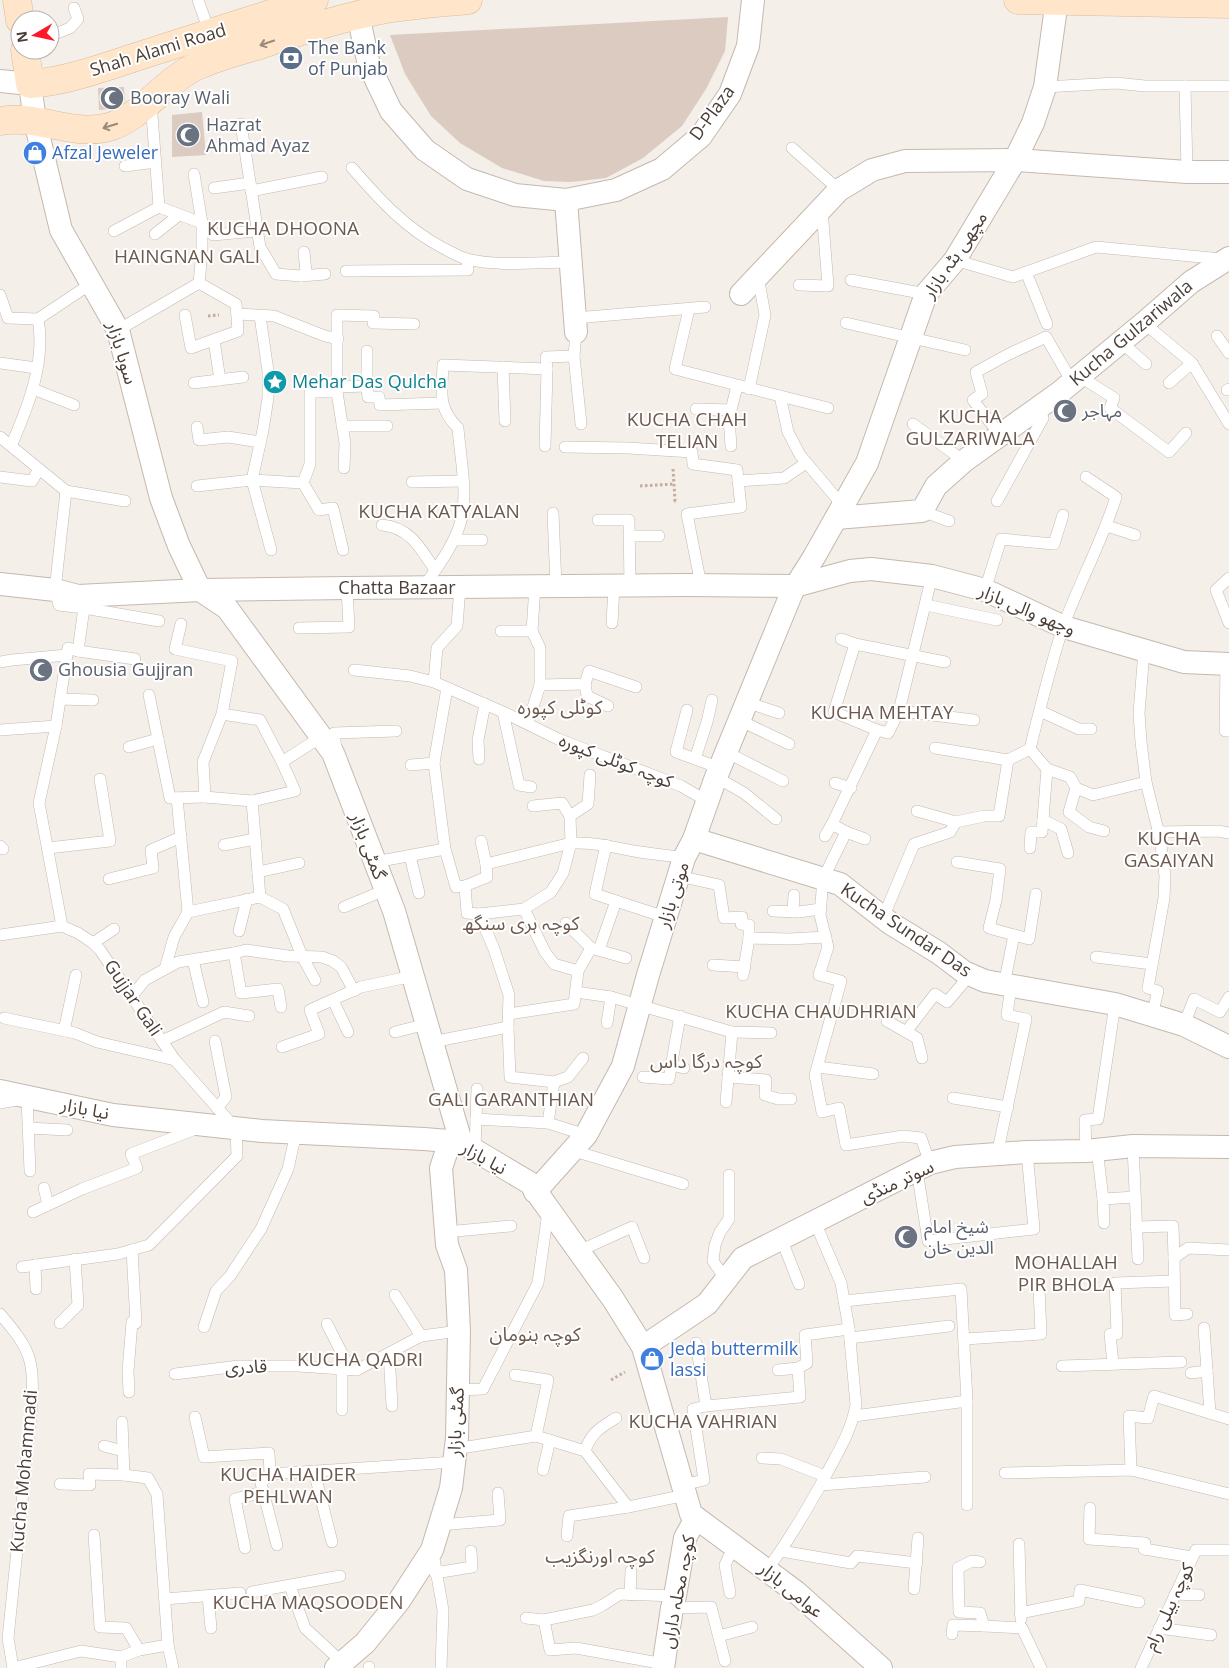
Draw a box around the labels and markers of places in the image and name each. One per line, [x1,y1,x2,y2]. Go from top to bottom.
place label: The Bank of Punjab [308,35,388,80]
bank icon: The Bank of Punjab [278,45,304,71]
mosque icon: Booray Wali [99,85,125,111]
place label: Booray Wali [130,85,230,109]
place label: Hazrat Ahmad Ayaz [206,112,310,157]
mosque icon: Hazrat Ahmad Ayaz [175,122,201,148]
shop icon: Afzal Jeweler [22,140,48,166]
place label: Afzal Jeweler [52,140,159,164]
place icon: Mehar Das Qulcha [262,369,288,395]
place label: Mehar Das Qulcha [292,369,447,393]
mosque icon: مہاجر [1052,398,1078,424]
place label: مہاجر [1081,398,1122,422]
mosque icon: Ghousia Gujjran [28,657,54,683]
place label: Ghousia Gujjran [58,657,193,681]
place label: شیخ امام الدین خان [924,1214,994,1259]
mosque icon: شیخ امام الدین خان [893,1224,919,1250]
place label: Jeda buttermilk lassi [668,1336,799,1381]
shop icon: Jeda buttermilk lassi [639,1346,665,1372]

